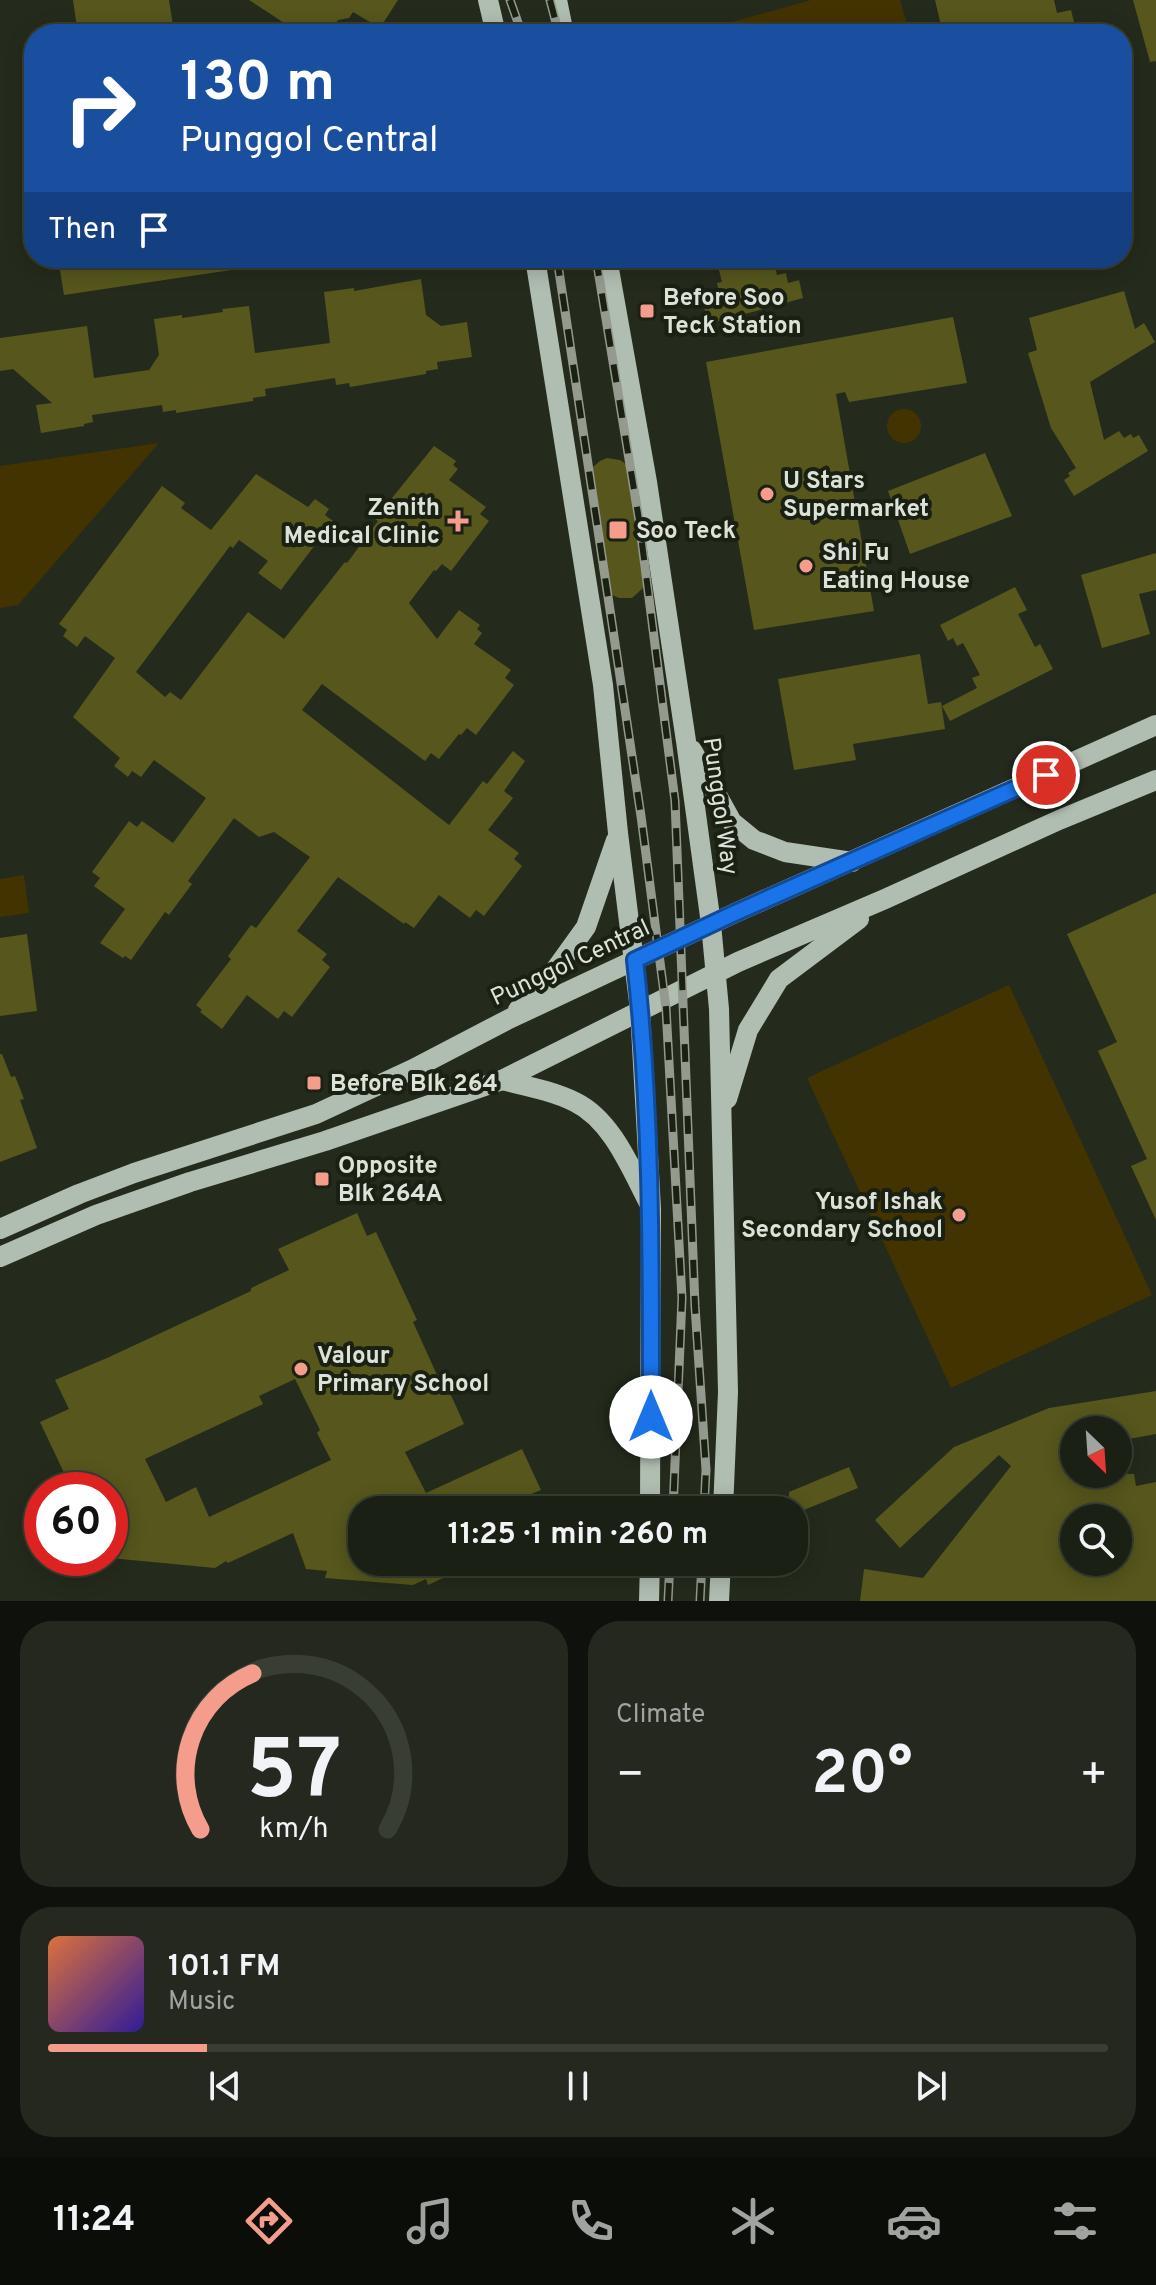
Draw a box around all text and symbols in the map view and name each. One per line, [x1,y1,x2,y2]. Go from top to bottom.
text: 130 m [180,50,335,120]
icon: right [48,56,152,160]
text: Punggol Central [180,119,438,165]
icon: arrive [132,208,176,252]
text: Then [48,212,116,249]
place label: Before Soo Teck Station [663,284,802,342]
marker: Before Soo Teck Station [638,302,656,320]
place label: U Stars Supermarket [783,467,929,525]
marker: U Stars Supermarket [758,485,776,503]
place label: Zenith Medical Clinic [284,494,440,552]
marker: Zenith Medical Clinic [447,510,469,532]
place label: Soo Teck [636,517,736,547]
marker: Soo Teck [607,519,629,541]
place label: Shi Fu Eating House [822,539,970,597]
marker: Shi Fu Eating House [797,557,815,575]
street label: Punggol Way [695,735,744,877]
pin [1012,741,1080,809]
icon: arrive [1024,753,1068,797]
street label: Punggol Central [486,914,655,1014]
place label: Before Blk 264 [330,1070,498,1100]
marker: Before Blk 264 [305,1074,323,1092]
place label: Opposite Blk 264A [338,1152,443,1210]
marker: Opposite Blk 264A [313,1170,331,1188]
place label: Yusof Ishak Secondary School [741,1188,943,1246]
marker: Yusof Ishak Secondary School [950,1206,968,1224]
place label: Valour Primary School [317,1342,489,1400]
marker: Valour Primary School [292,1360,310,1378]
position arrow [609,1375,693,1459]
north arrow [1060,1416,1132,1488]
map controls [1060,1416,1132,1576]
speed limit sign: 60 [24,1472,128,1576]
button: search [1060,1504,1132,1576]
text: 11:25 · 1 min · 260 m [448,1517,708,1554]
text: Climate [616,1699,705,1732]
text: 57 [246,1723,342,1828]
text: 20° [811,1739,913,1815]
text: − [616,1749,644,1805]
text: + [1080,1749,1108,1805]
text: km/h [259,1812,329,1848]
text: 101.1 FM [168,1949,280,1986]
text: Music [168,1986,235,2019]
icon: previous [203,2064,247,2108]
icon: pause [556,2064,600,2108]
icon: next [909,2064,953,2108]
icon: directions [241,2193,297,2249]
icon: music [402,2193,458,2249]
icon: phone [563,2193,619,2249]
icon: climate [725,2193,781,2249]
icon: car [886,2193,942,2249]
icon: filters [1047,2193,1103,2249]
text: 11:24 [53,2198,135,2244]

